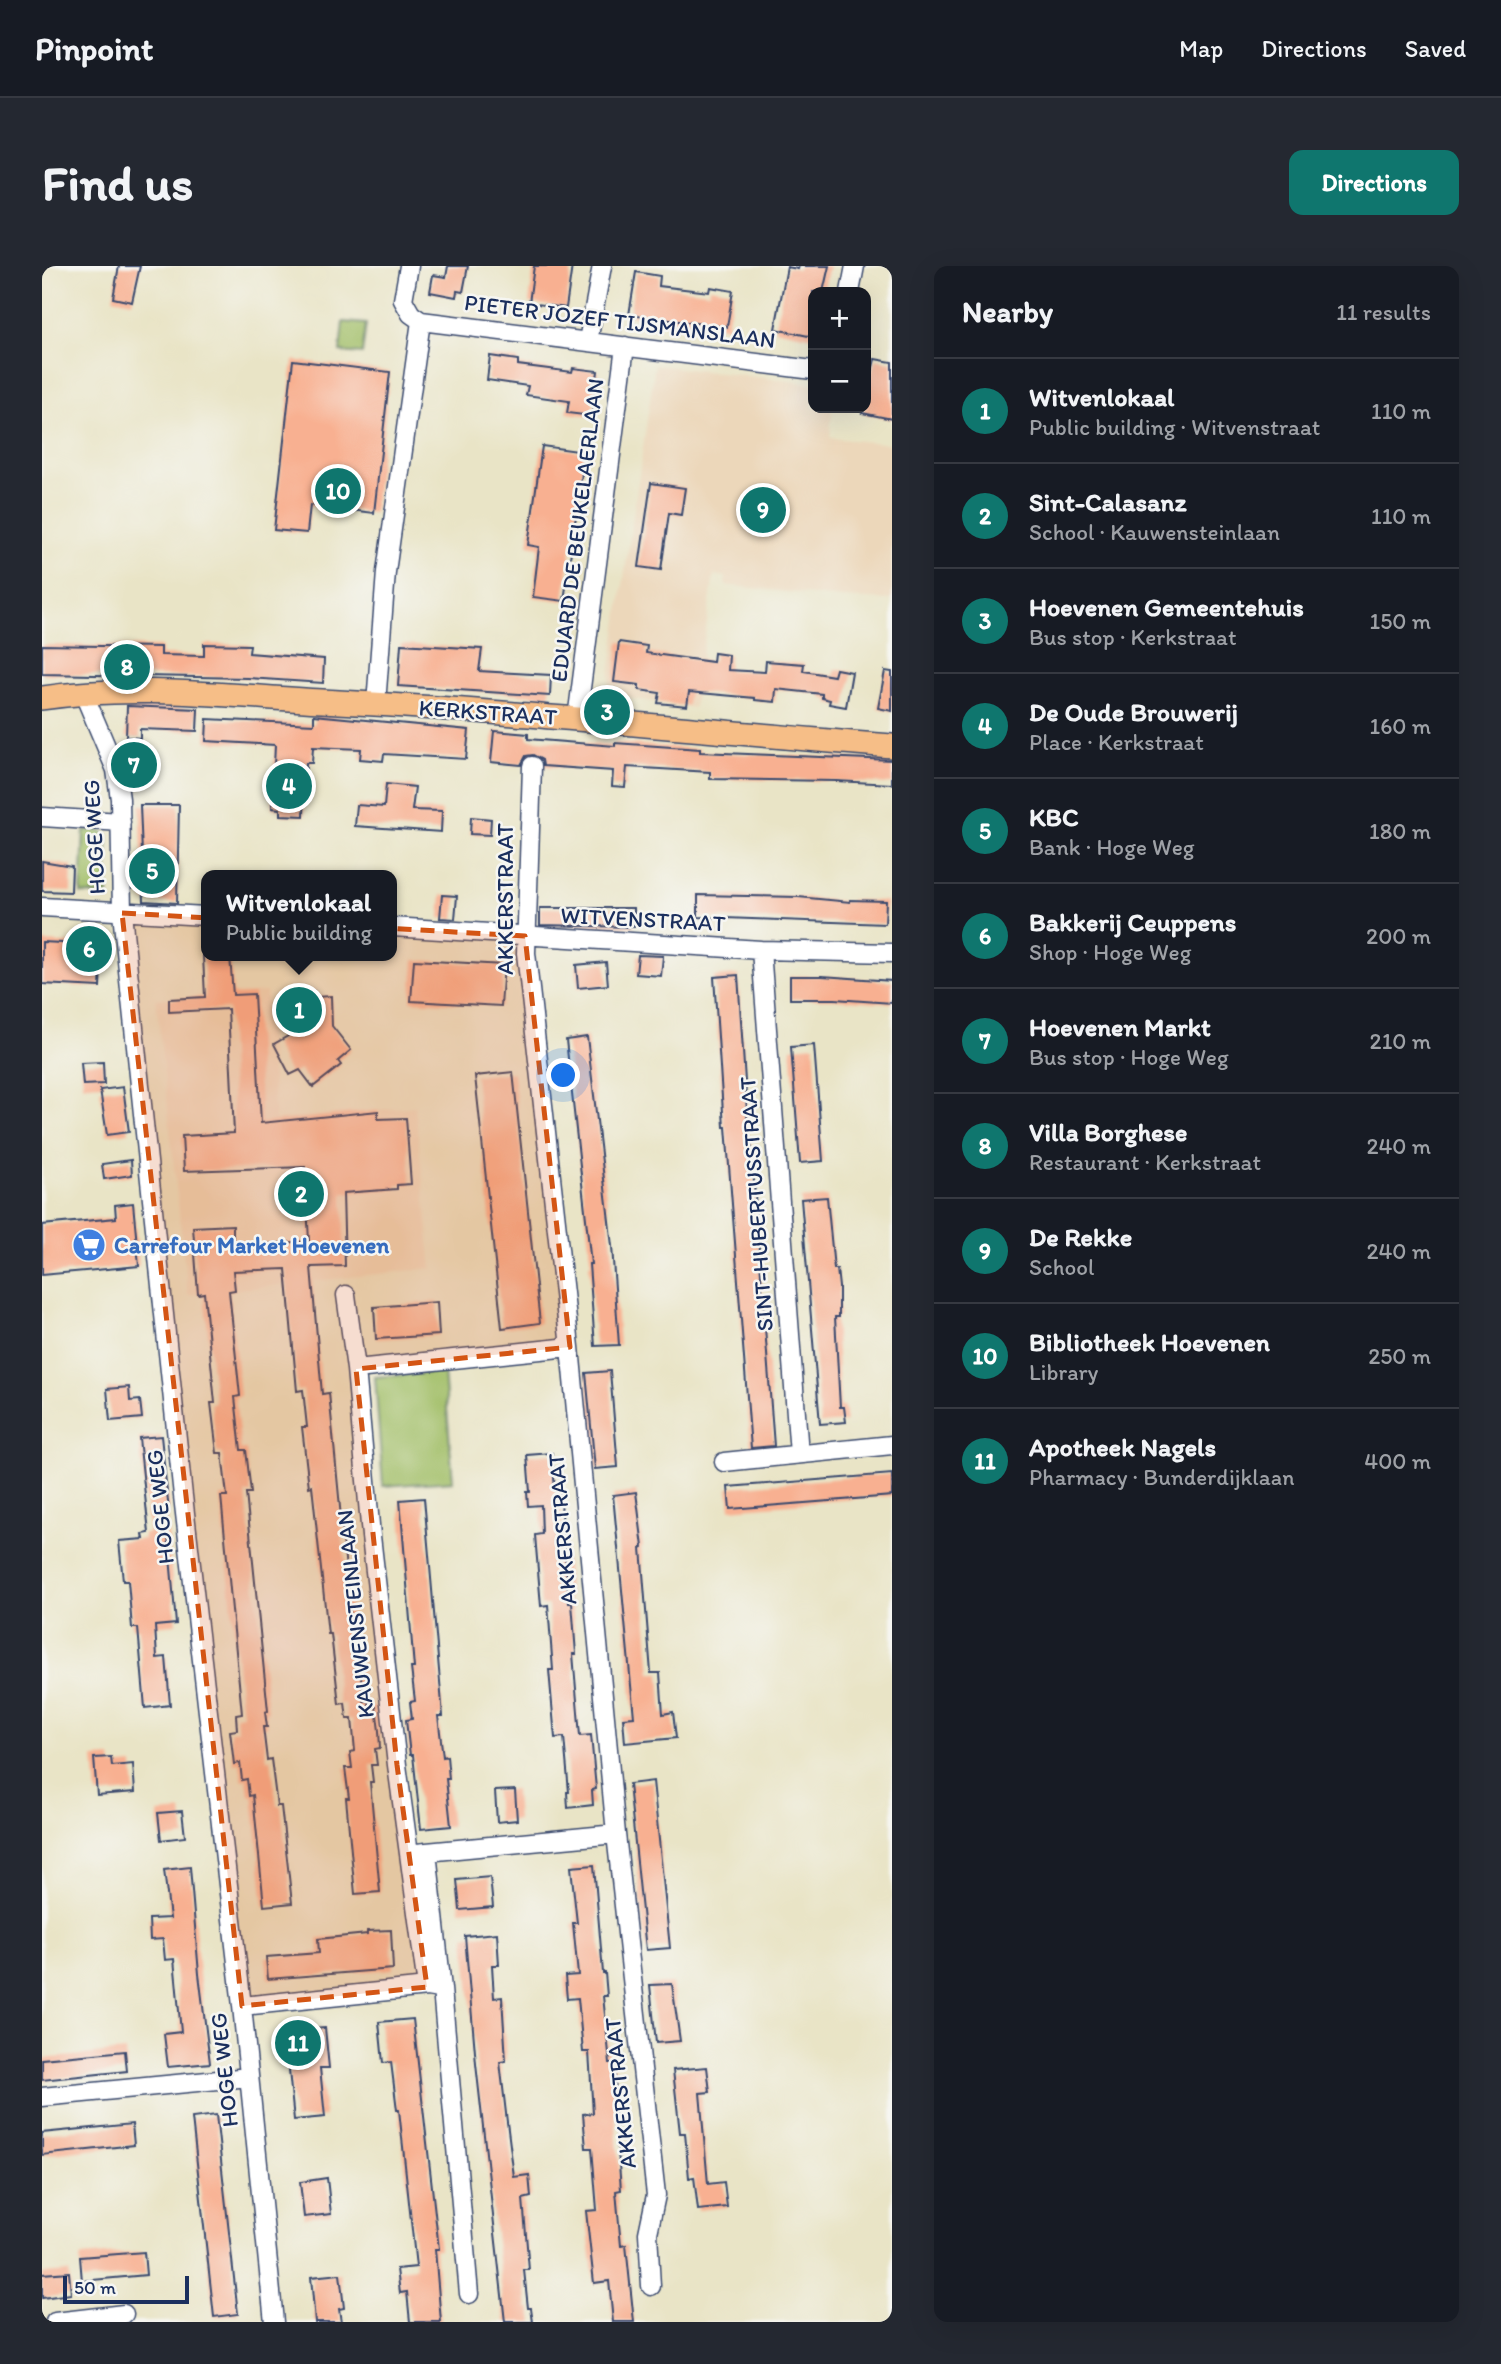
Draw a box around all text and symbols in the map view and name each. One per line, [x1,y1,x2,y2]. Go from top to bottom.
text: Pinpoint [35,29,153,68]
text: Map [1179,34,1223,63]
text: Directions [1261,34,1367,63]
text: Saved [1405,34,1466,63]
button: Directions [1289,150,1459,215]
text: Find us [42,153,193,212]
map controls [808,287,871,413]
button: + [808,287,871,350]
street label: PIETER JOZEF TIJSMANSLAAN [463,288,777,354]
text: Nearby [962,293,1053,330]
text: 11 results [1336,298,1431,326]
button: − [808,350,871,413]
street label: EDUARD DE BEUKELAERLAAN [544,377,610,683]
text: Witvenlokaal [1029,381,1174,413]
text: 1 [980,397,990,425]
text: 110 m [1371,397,1431,425]
text: Public building · Witvenstraat [1029,413,1321,441]
pin: 10 [315,465,361,517]
pin: 9 [740,484,786,536]
text: Sint-Calasanz [1029,486,1187,518]
text: 2 [979,502,991,530]
text: 110 m [1371,502,1431,530]
text: School · Kauwensteinlaan [1029,518,1280,546]
text: Hoevenen Gemeentehuis [1029,591,1304,623]
text: 3 [979,607,991,635]
text: 150 m [1370,607,1431,635]
text: Bus stop · Kerkstraat [1029,623,1237,651]
pin: 8 [104,641,150,693]
pin: 3 [584,686,630,738]
street label: KERKSTRAAT [418,693,558,731]
text: De Oude Brouwerij [1029,696,1238,728]
text: 4 [978,712,992,740]
text: 160 m [1369,712,1431,740]
text: Place · Kerkstraat [1029,728,1204,756]
pin: 7 [111,739,157,791]
pin: 4 [266,760,312,812]
street label: HOGE WEG [77,779,111,895]
text: KBC [1029,801,1079,833]
text: 5 [979,817,991,845]
text: 180 m [1369,817,1431,845]
street label: AKKERSTRAAT [491,823,519,975]
text: Bank · Hoge Weg [1029,833,1194,861]
pin: 5 [129,845,175,897]
popup [201,870,397,961]
text: Witvenlokaal [226,886,371,918]
street label: WITVENSTRAAT [560,901,726,937]
text: Bakkerij Ceuppens [1029,906,1236,938]
text: Public building [226,918,372,946]
text: 6 [979,922,991,950]
text: 200 m [1366,922,1431,950]
pin: 6 [66,923,112,975]
text: Shop · Hoge Weg [1029,938,1191,966]
pin: 1 [276,984,322,1036]
text: Hoevenen Markt [1029,1011,1211,1043]
text: 7 [979,1027,991,1055]
text: 210 m [1370,1027,1431,1055]
text: Bus stop · Hoge Weg [1029,1043,1229,1071]
your location [546,1058,580,1092]
street label: SINT-HUBERTUSSTRAAT [733,1076,779,1332]
text: Villa Borghese [1029,1116,1187,1148]
text: 8 [979,1132,991,1160]
text: 240 m [1366,1132,1431,1160]
text: Restaurant · Kerkstraat [1029,1148,1261,1176]
pin: 2 [278,1168,324,1220]
text: De Rekke [1029,1221,1132,1253]
supermarket icon: Carrefour Market Hoevenen [70,1226,108,1264]
place label: Carrefour Market Hoevenen [114,1231,390,1259]
text: 9 [979,1237,991,1265]
text: 240 m [1366,1237,1431,1265]
text: School [1029,1253,1094,1281]
text: Bibliotheek Hoevenen [1029,1326,1270,1358]
text: 10 [973,1342,997,1370]
text: 250 m [1368,1342,1431,1370]
text: Library [1029,1358,1098,1386]
text: Apotheek Nagels [1029,1431,1216,1463]
text: 11 [974,1447,996,1475]
text: 400 m [1364,1447,1431,1475]
street label: HOGE WEG [140,1448,180,1566]
street label: AKKERSTRAAT [541,1452,583,1606]
text: Pharmacy · Bunderdijklaan [1029,1463,1294,1491]
street label: KAUWENSTEINLAAN [330,1509,380,1719]
street label: HOGE WEG [204,2011,244,2129]
street label: AKKERSTRAAT [598,2016,642,2170]
pin: 11 [275,2017,321,2069]
scale bar [63,2273,189,2305]
text: 50 m [74,2276,116,2299]

